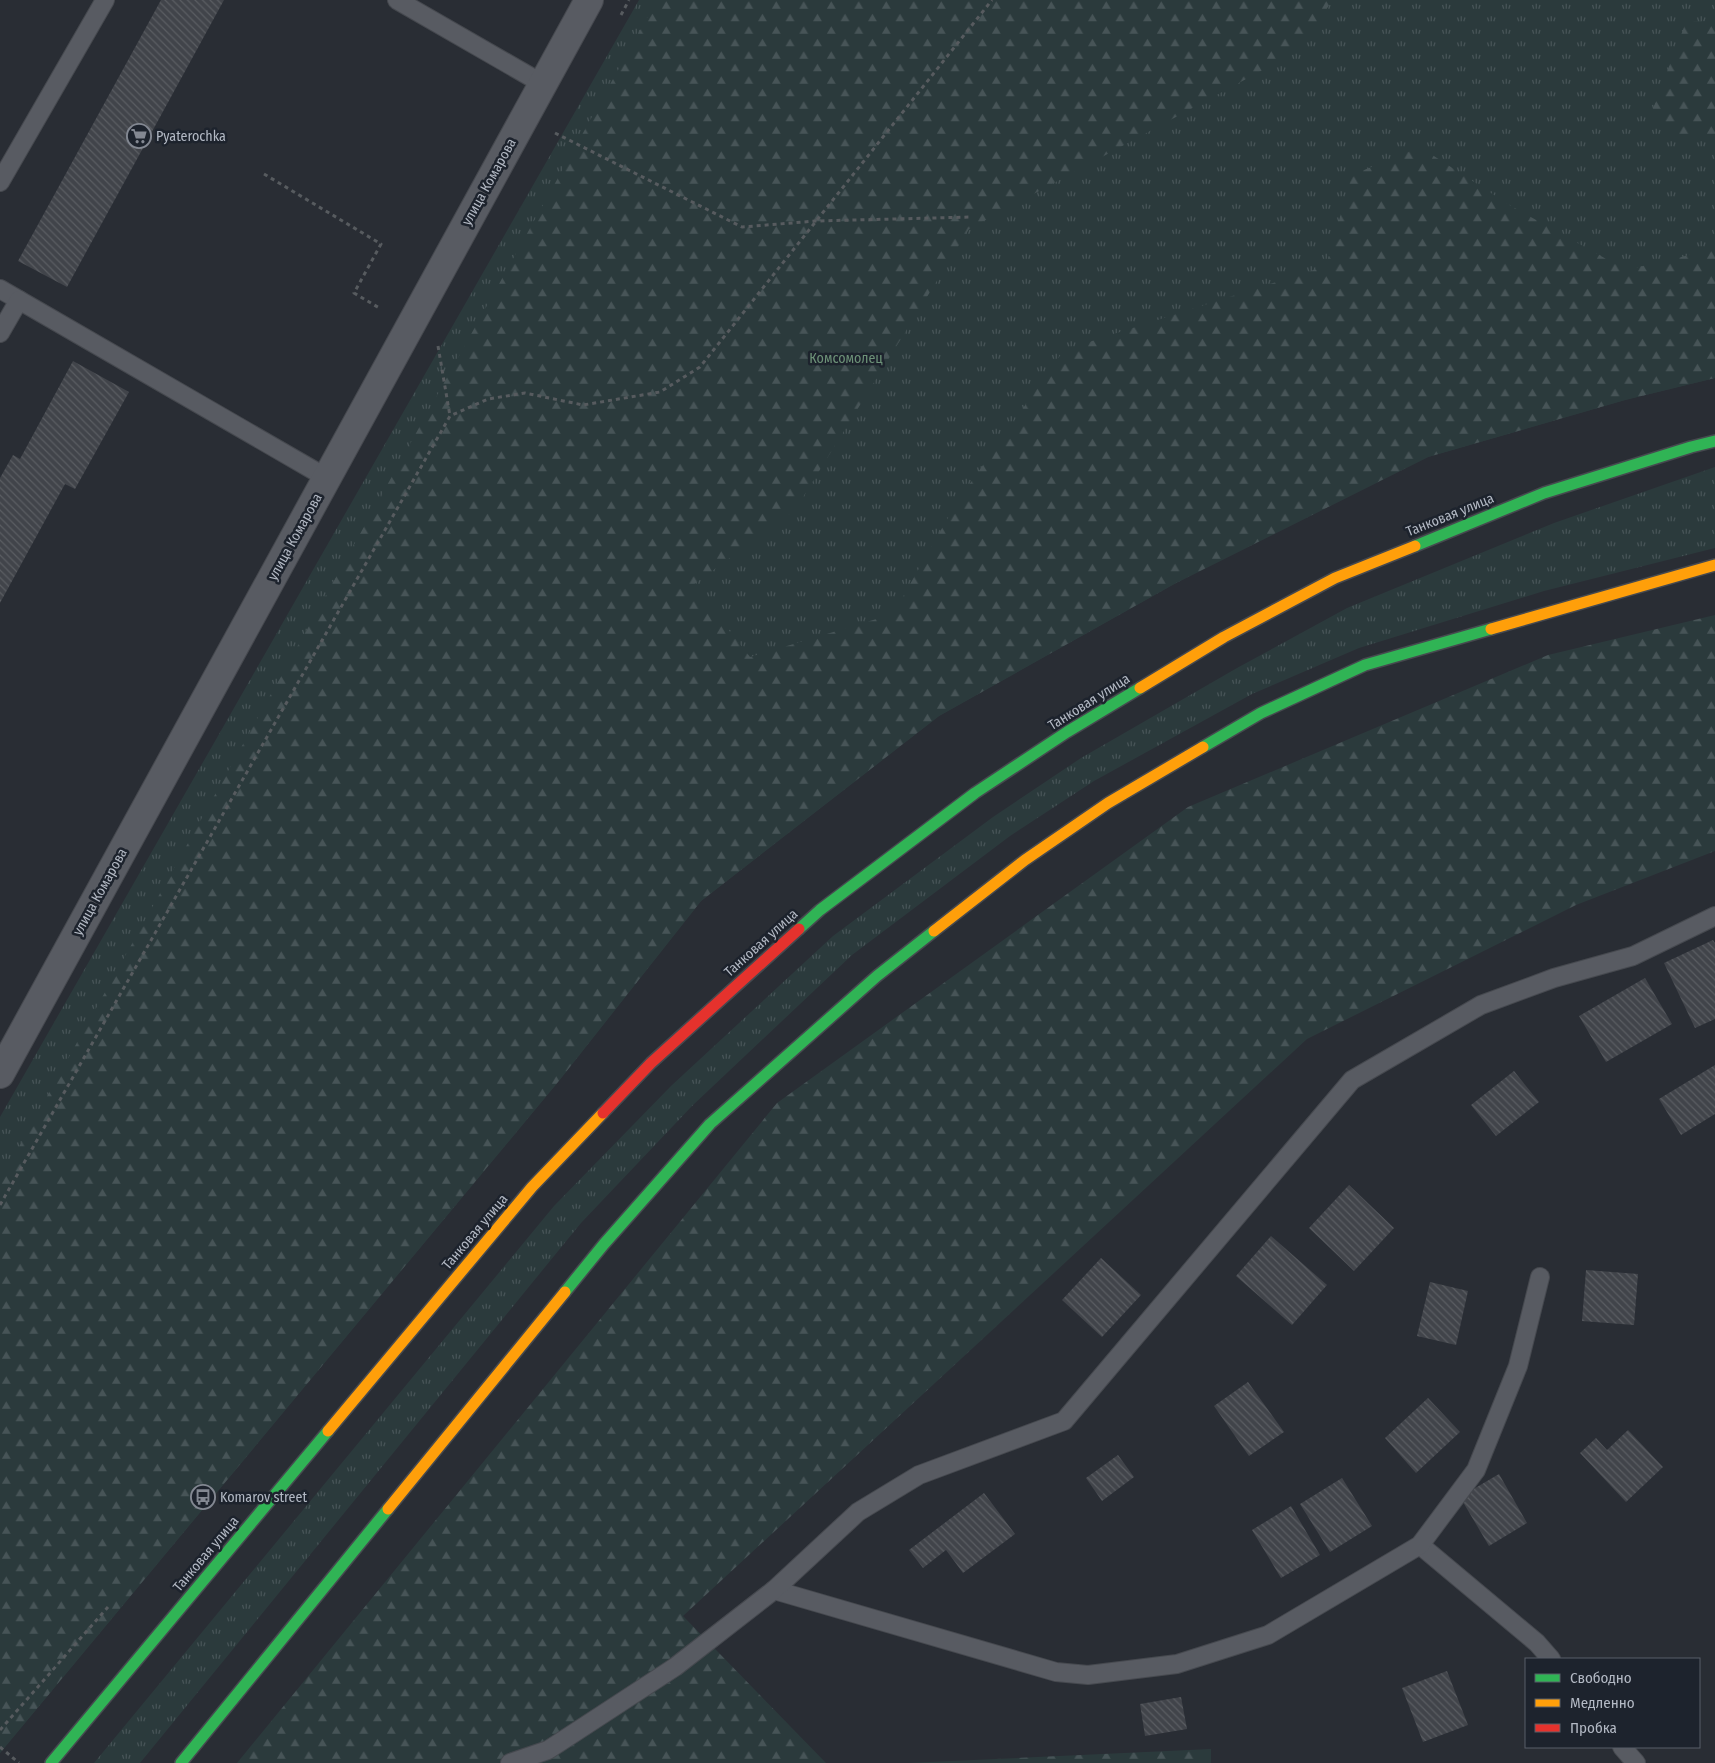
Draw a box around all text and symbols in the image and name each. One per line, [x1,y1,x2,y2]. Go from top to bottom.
supermarket icon: Pyaterochka [126,123,152,149]
place label: Pyaterochka [156,128,226,145]
street label: улица Комарова [458,135,520,229]
park label: Комсомолец [809,350,883,367]
street label: улица Комарова [264,490,326,584]
street label: Танковая улица [1404,490,1496,540]
street label: Танковая улица [1045,670,1133,734]
street label: улица Комарова [69,845,131,939]
street label: Танковая улица [721,905,801,980]
street label: Танковая улица [439,1191,511,1273]
bus stop icon: Komarov street [190,1484,216,1510]
place label: Komarov street [220,1489,307,1506]
street label: Танковая улица [170,1513,242,1595]
legend [1525,1658,1700,1748]
text: Свободно [1570,1669,1632,1687]
text: Медленно [1570,1694,1635,1712]
text: Пробка [1570,1719,1617,1737]

